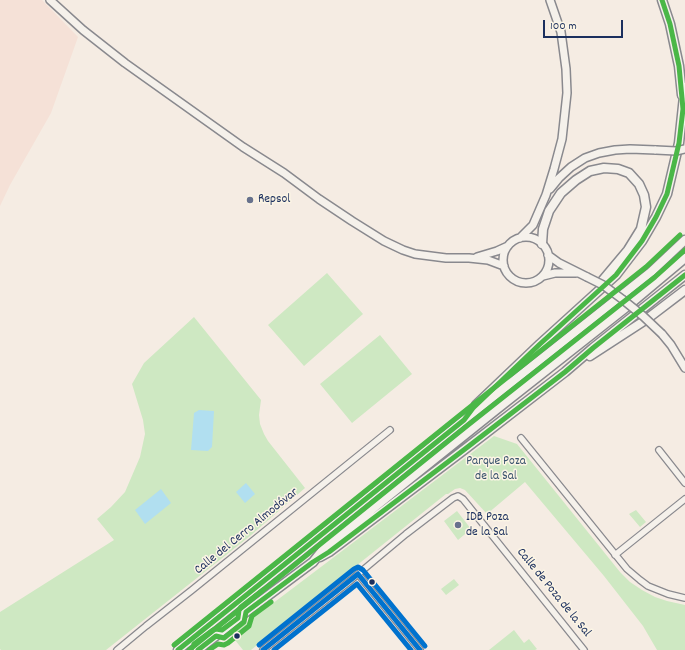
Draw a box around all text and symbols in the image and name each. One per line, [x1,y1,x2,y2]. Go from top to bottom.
scale bar [545,12,625,38]
text: 100 m [550,18,577,35]
place label: Repsol [258,192,290,208]
marker: Repsol [245,195,255,205]
park label: Parque Poza de la Sal [466,454,526,485]
street label: Calle del Cerro Almodóvar [192,485,302,579]
place label: IDB Poza de la Sal [466,510,509,541]
marker: IDB Poza de la Sal [453,520,463,530]
street label: Calle de Poza de la Sal [512,545,594,641]
unlabelled marker [367,577,377,587]
unlabelled marker [232,631,242,641]

